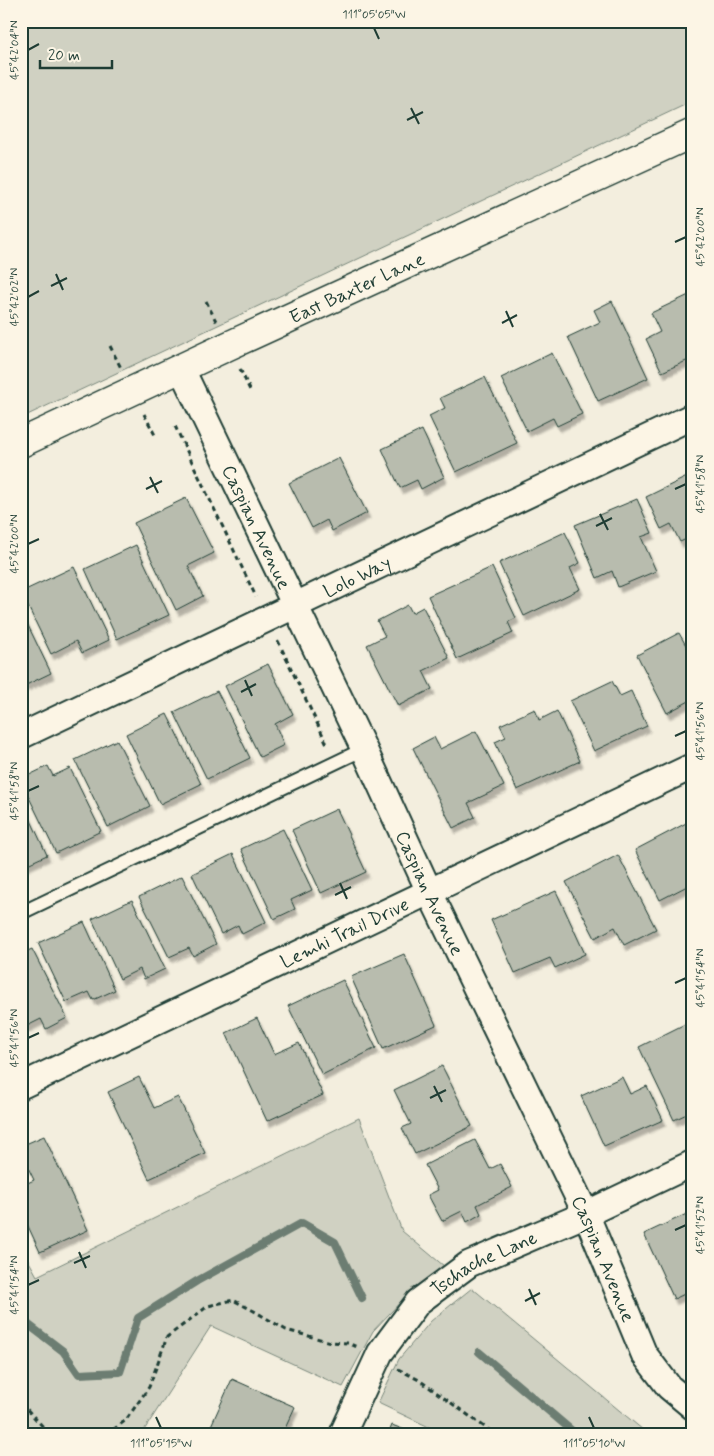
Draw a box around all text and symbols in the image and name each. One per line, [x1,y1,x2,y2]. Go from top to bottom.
text: 111°05'05"W [342,7,406,23]
text: 45°42'04"N [7,20,23,80]
scale bar [40,38,112,70]
text: 20 m [48,46,80,66]
text: 45°42'00"N [693,207,709,267]
street label: East Baxter Lane [286,247,429,330]
text: 45°42'02"N [7,268,23,326]
text: 45°41'58"N [693,455,709,513]
street label: Caspian Avenue [215,461,296,594]
text: 45°42'00"N [7,514,23,574]
street label: Lolo Way [320,551,396,604]
text: 45°41'56"N [693,702,709,760]
text: 45°41'58"N [7,762,23,820]
street label: Caspian Avenue [389,827,469,960]
street label: Lemhi Trail Drive [276,892,413,975]
text: 45°41'54"N [693,949,709,1007]
text: 45°41'56"N [7,1009,23,1067]
street label: Caspian Avenue [565,1192,640,1326]
text: 45°41'52"N [693,1196,709,1254]
street label: Tschache Lane [426,1225,541,1303]
text: 45°41'54"N [7,1256,23,1314]
text: 111°05'15"W [130,1436,192,1452]
text: 111°05'10"W [563,1436,625,1452]

